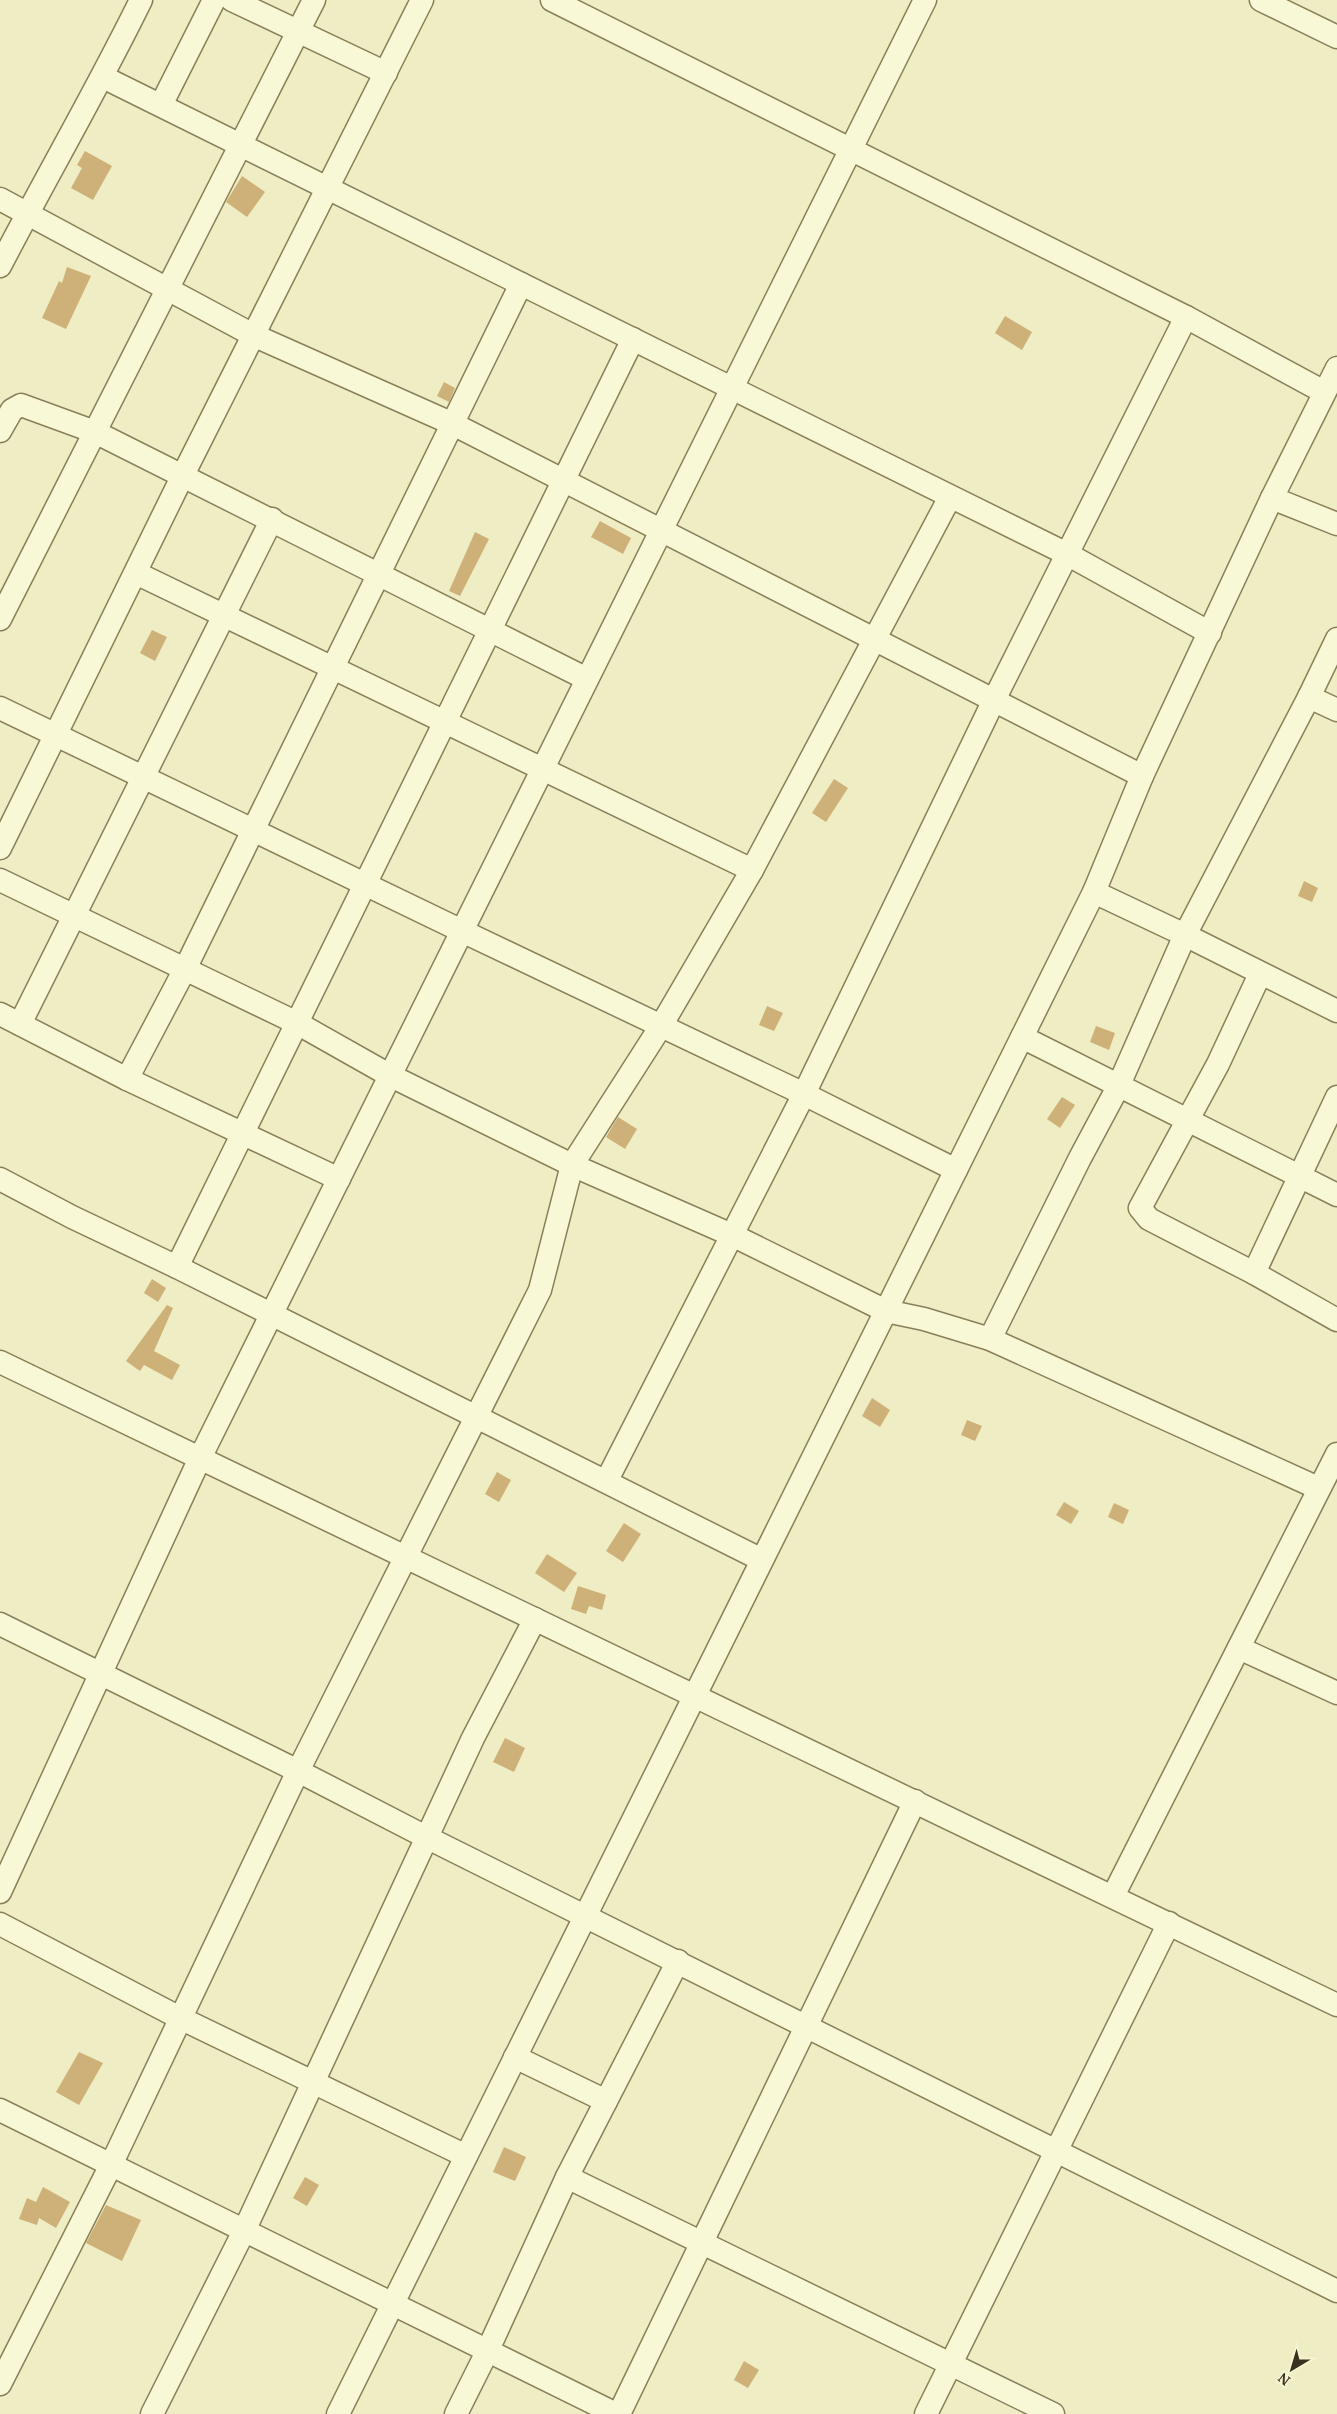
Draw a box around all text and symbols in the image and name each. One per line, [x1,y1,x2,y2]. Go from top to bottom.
north arrow [1267,2344,1317,2394]
text: N [1273,2369,1294,2390]

